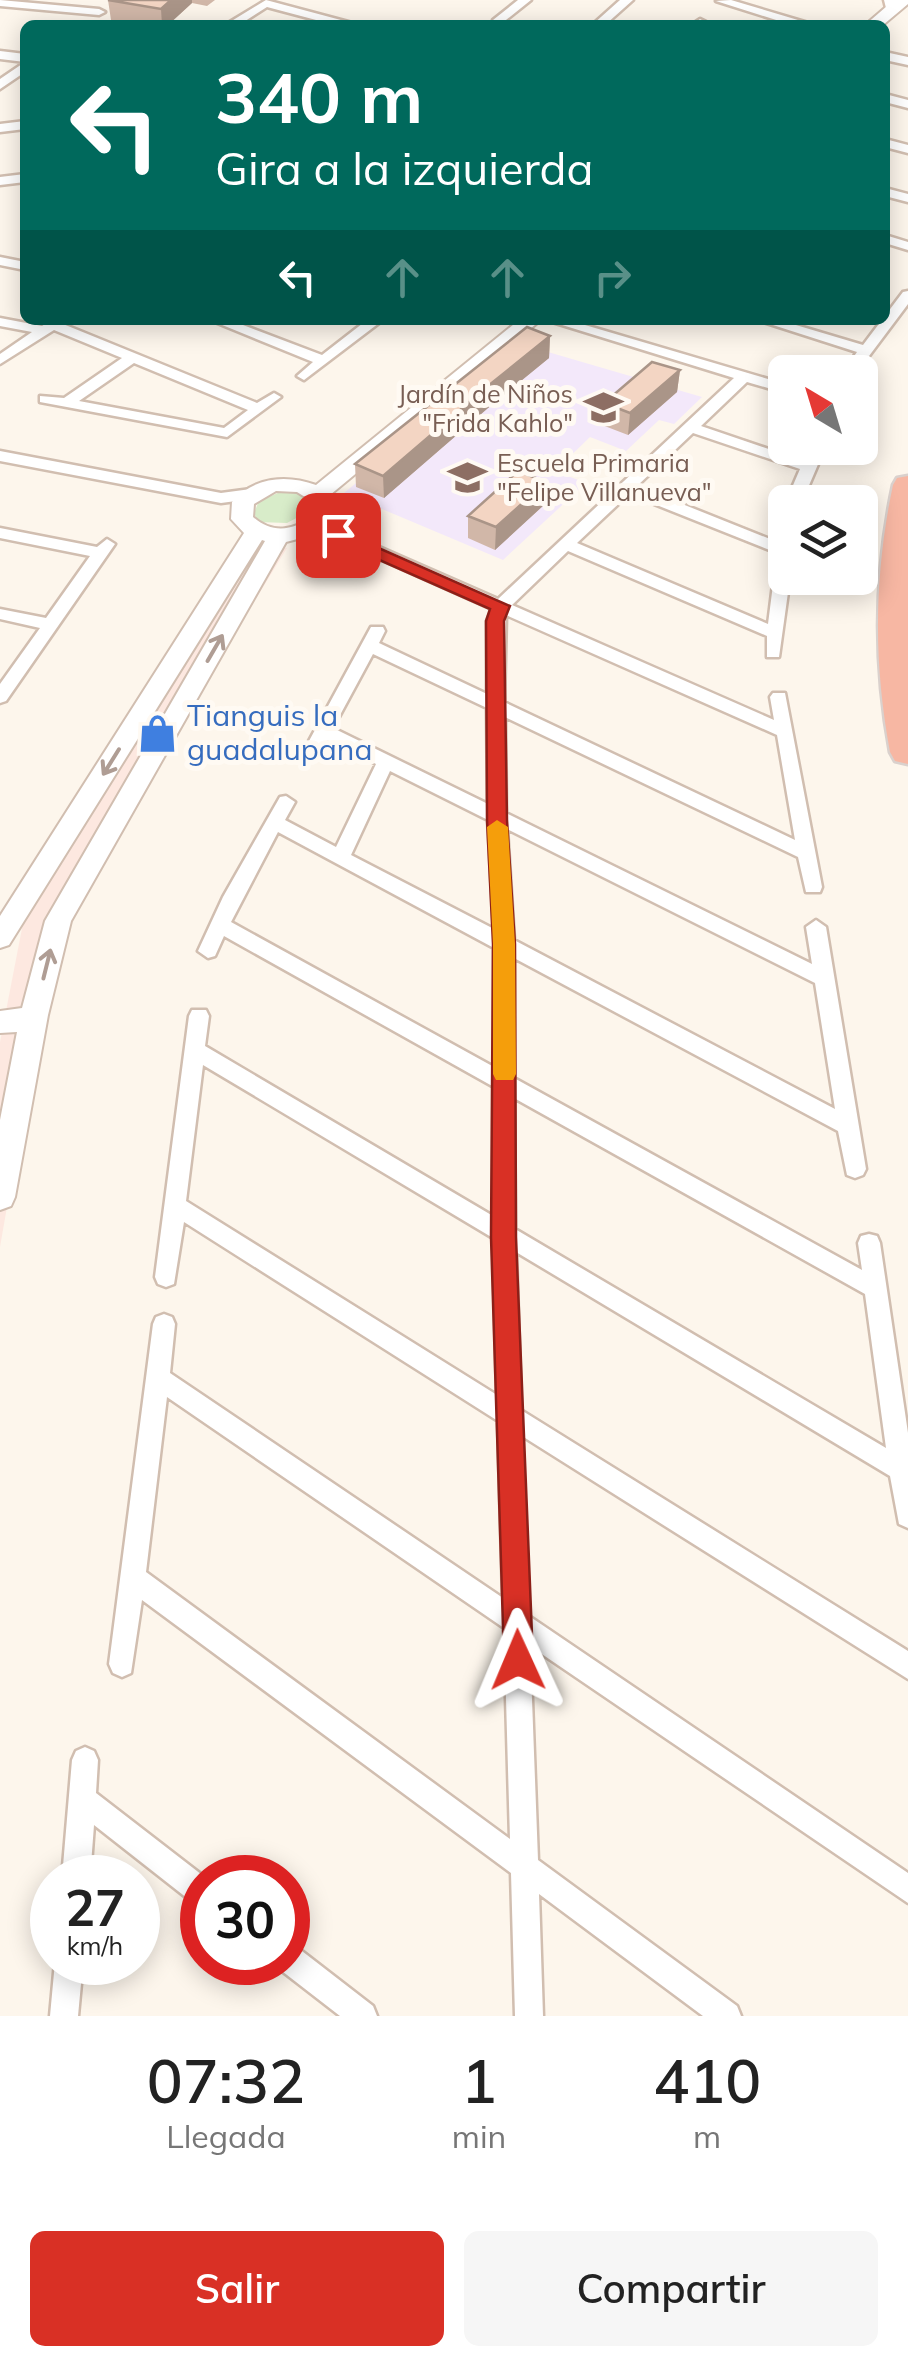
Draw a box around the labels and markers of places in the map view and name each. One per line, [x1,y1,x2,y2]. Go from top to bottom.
place label: Jardín de Niños "Frida Kahlo" [398,378,573,438]
school or university icon: Jardín de Niños "Frida Kahlo" [582,387,624,429]
place label: Escuela Primaria "Felipe Villanueva" [497,447,712,507]
school or university icon: Escuela Primaria "Felipe Villanueva" [446,456,488,498]
pin [296,493,381,578]
place label: Tianguis la guadalupana [187,696,372,768]
shop icon: Tianguis la guadalupana [136,712,178,754]

